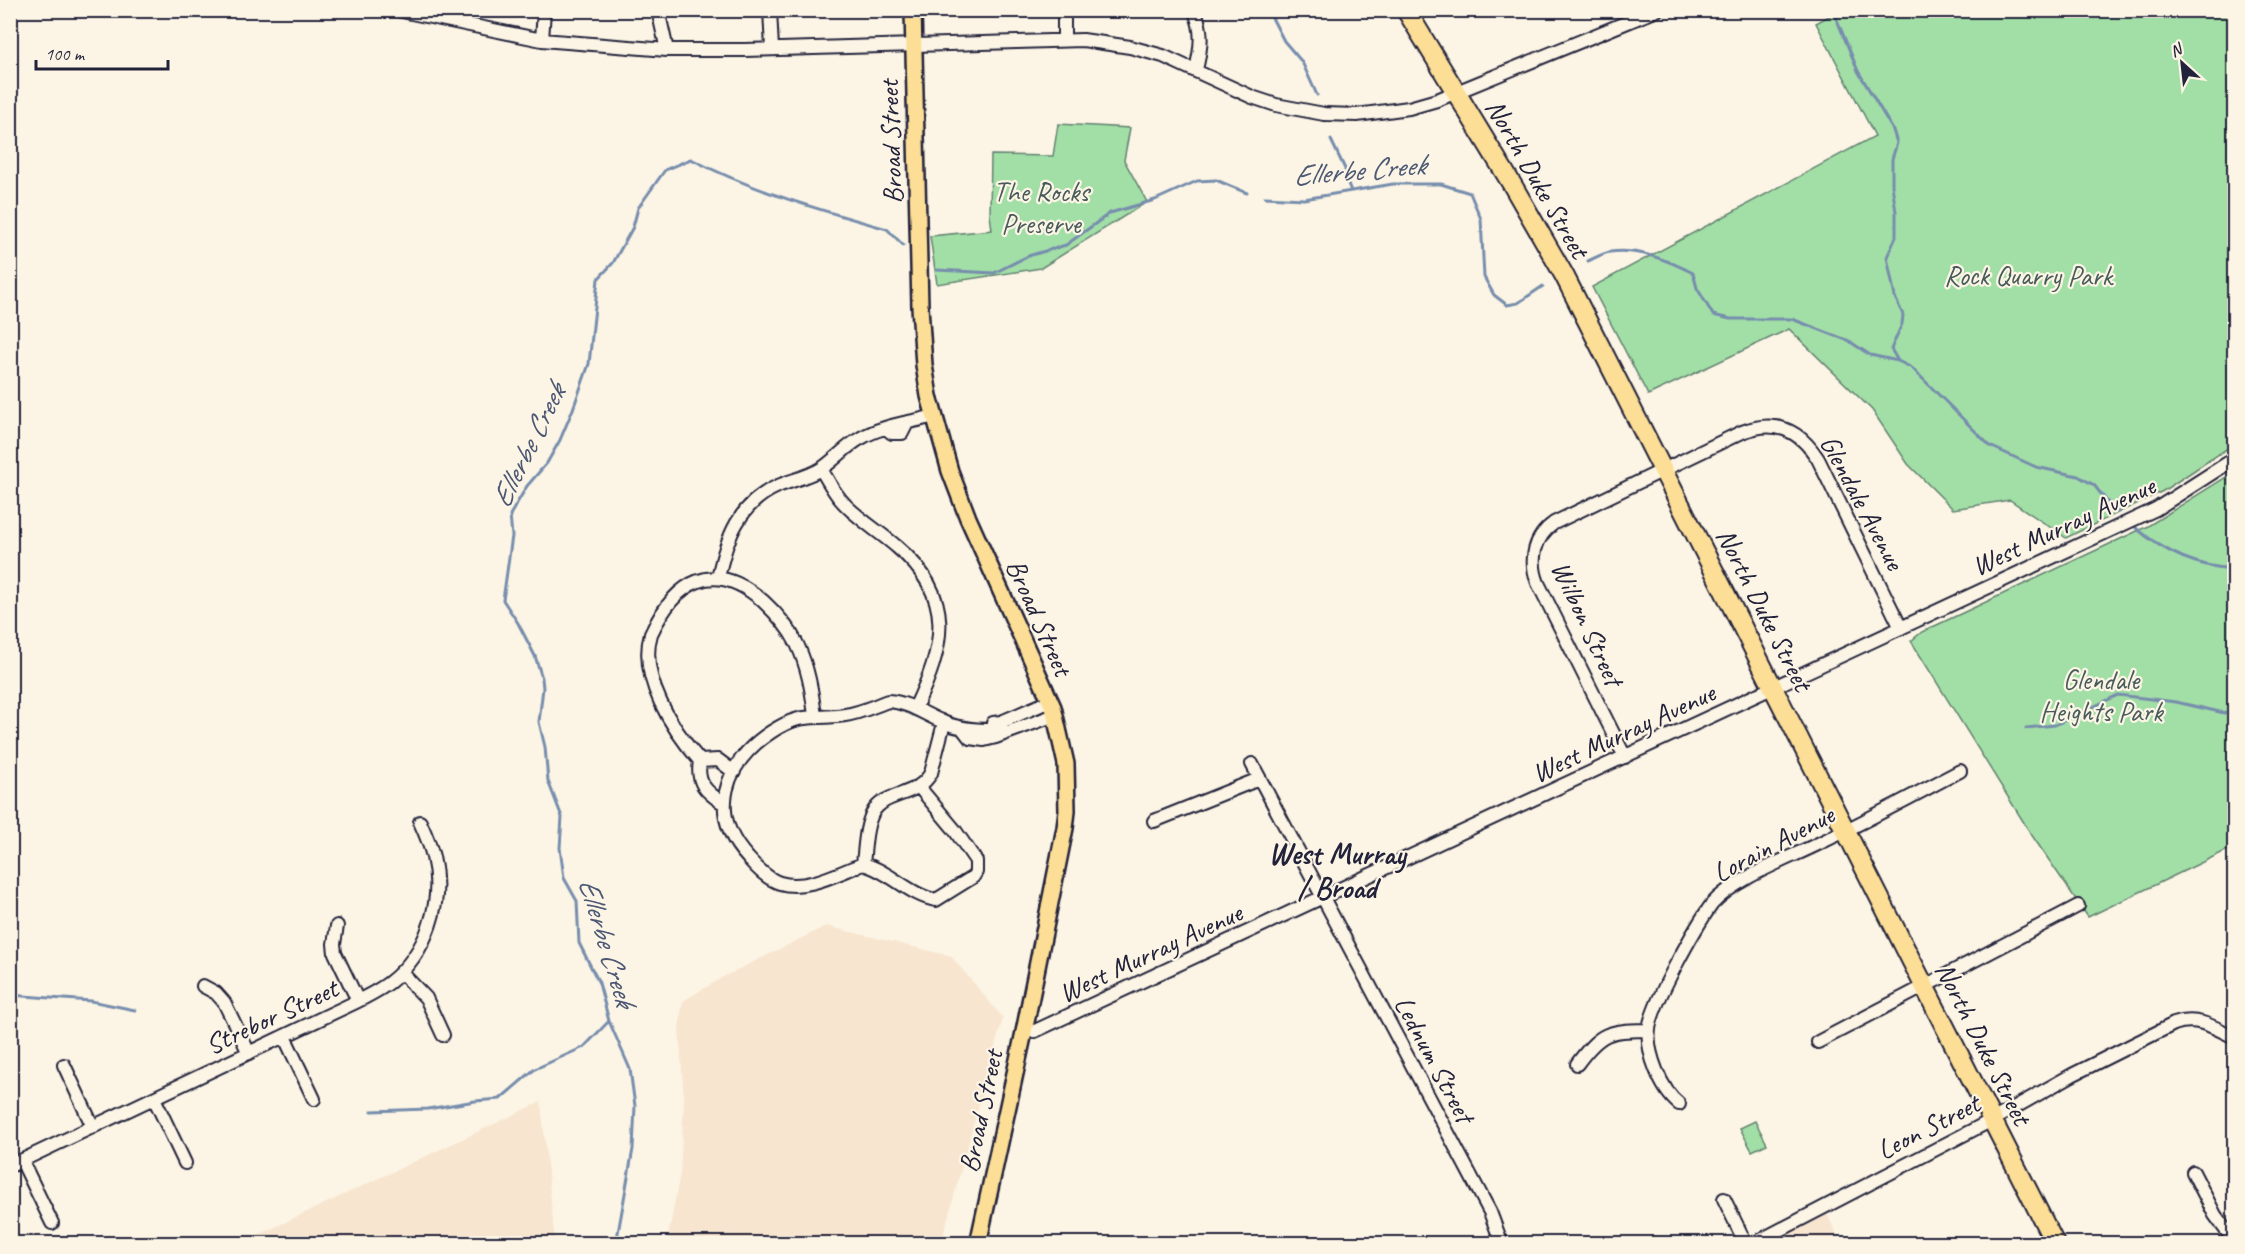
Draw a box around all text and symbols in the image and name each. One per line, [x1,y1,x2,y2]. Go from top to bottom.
scale bar [36,33,168,71]
north arrow [2152,33,2212,93]
text: N [2167,38,2187,62]
text: 100 m [45,43,86,65]
street label: Broad Street [871,77,910,205]
street label: North Duke Street [1478,92,1599,266]
water label: Ellerbe Creek [1292,145,1432,195]
park label: The Rocks Preserve [993,174,1091,241]
park label: Rock Quarry Park [1944,258,2115,293]
water label: Ellerbe Creek [482,373,577,514]
street label: Glendale Avenue [1812,429,1914,577]
street label: West Murray Avenue [1966,467,2162,583]
street label: North Duke Street [1709,522,1822,699]
street label: Broad Street [998,553,1082,683]
street label: Wilbon Street [1543,555,1633,694]
park label: Glendale Heights Park [2040,662,2164,729]
street label: West Murray Avenue [1526,674,1722,790]
street label: Lorain Avenue [1707,796,1841,890]
district label: West Murray / Broad [1269,835,1408,907]
water label: Ellerbe Creek [570,873,646,1016]
street label: West Murray Avenue [1053,894,1249,1010]
street label: North Duke Street [1928,956,2041,1133]
street label: Strebor Street [199,969,345,1062]
street label: Lednum Street [1387,990,1484,1132]
street label: Broad Street [950,1044,1011,1175]
street label: Leon Street [1871,1084,1988,1167]

